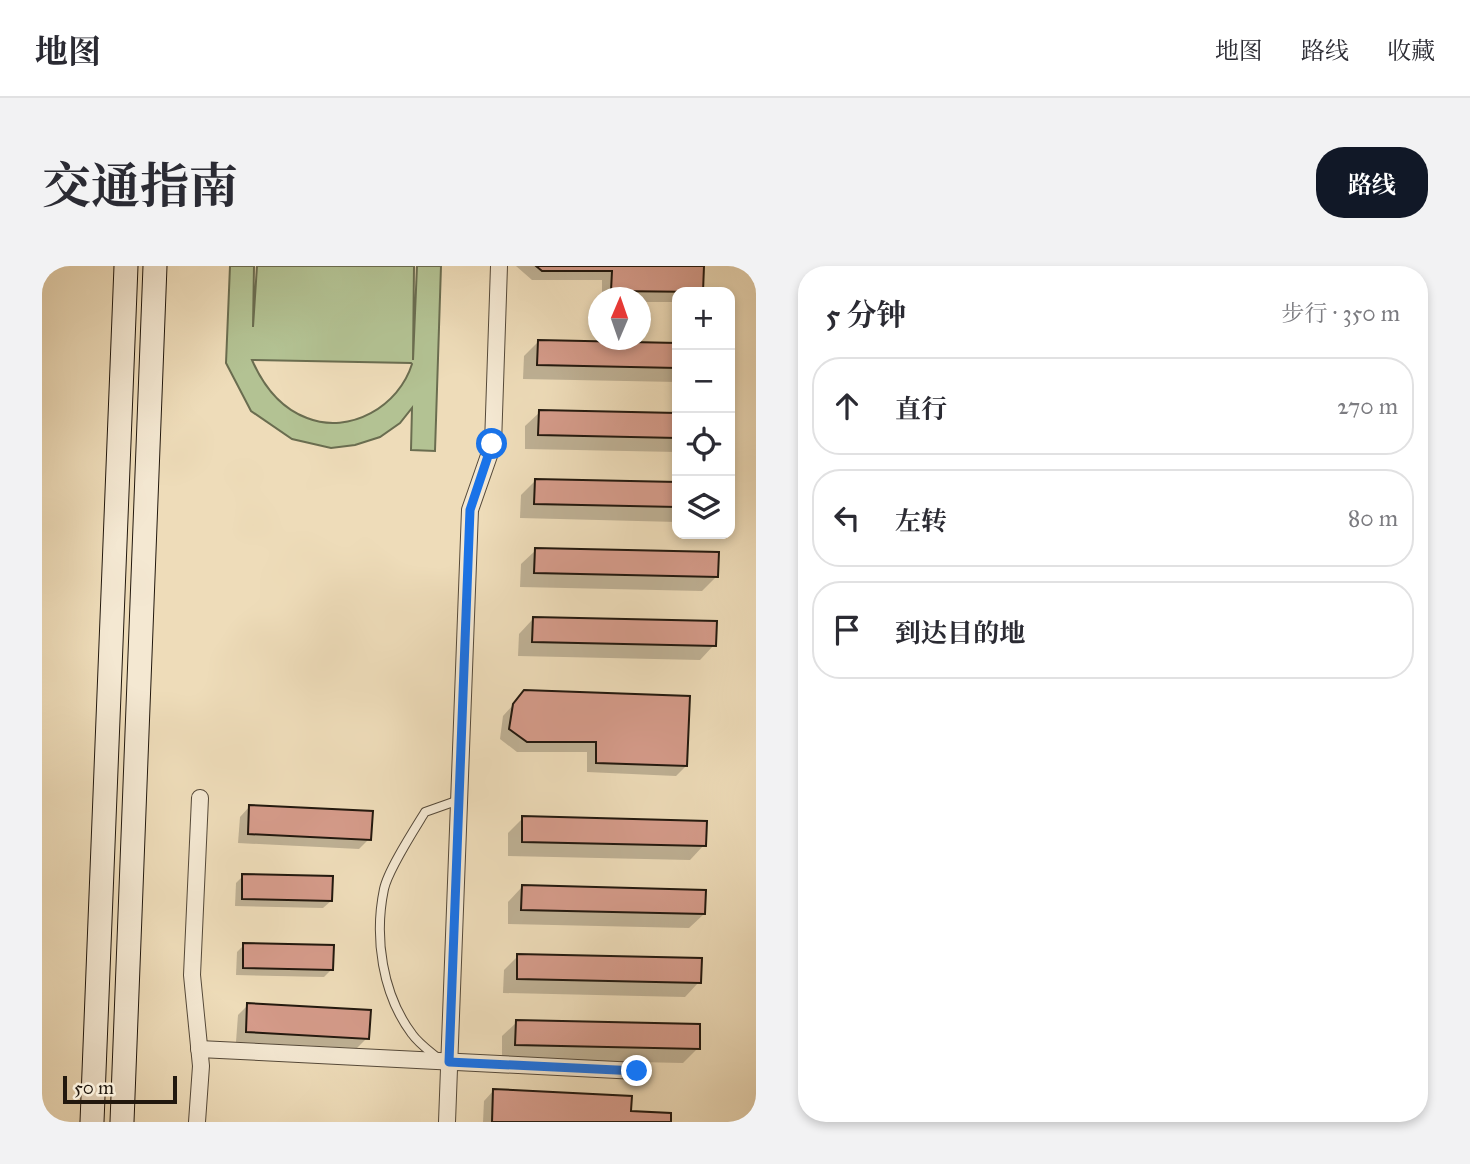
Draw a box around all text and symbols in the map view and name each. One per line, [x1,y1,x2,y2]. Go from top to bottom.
text: 地图 [35,32,101,72]
text: 地图 [1215,36,1263,66]
text: 路线 [1301,36,1349,66]
text: 收藏 [1387,36,1435,66]
button: 路线 [1316,147,1428,218]
text: 交通指南 [42,157,238,216]
north arrow [588,287,651,350]
map controls [672,287,735,539]
button: + [672,287,735,350]
text: 5 分钟 [826,297,906,333]
text: 步行 · 350 m [1282,299,1400,327]
button: − [672,350,735,413]
icon: ahead [828,387,866,425]
text: 270 m [1337,392,1398,420]
text: 直行 [895,393,947,425]
button: locate [672,413,735,476]
route start [476,428,507,459]
button: layers [672,476,735,539]
icon: left [828,499,866,537]
text: 80 m [1348,504,1398,532]
text: 左转 [895,505,947,537]
icon: arrive [828,611,866,649]
text: 到达目的地 [895,617,1025,649]
route end [621,1055,652,1086]
scale bar [63,1073,177,1105]
text: 50 m [74,1076,114,1099]

